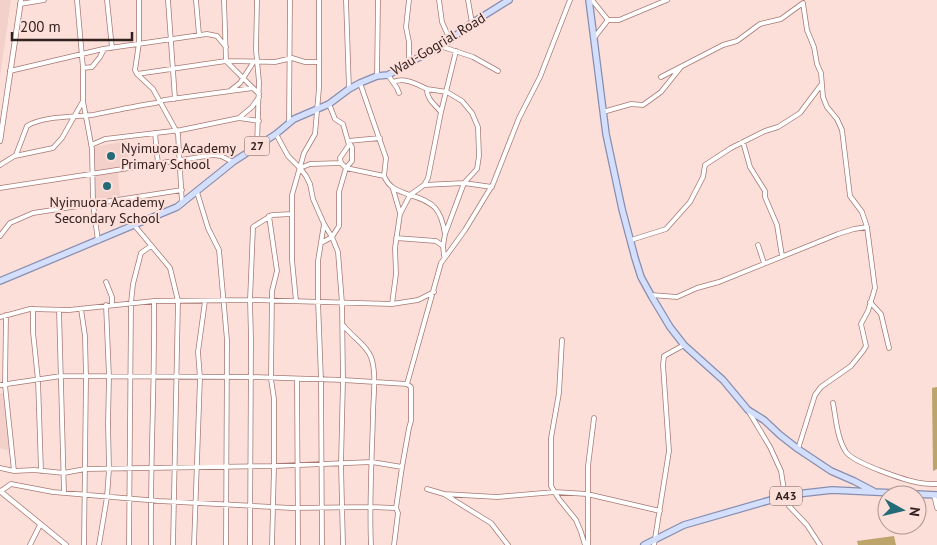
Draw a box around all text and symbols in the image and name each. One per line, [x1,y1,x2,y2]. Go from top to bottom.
street label: Wau-Gogrial Road [387,9,489,79]
scale bar [12,10,132,42]
text: 200 m [20,17,61,36]
road number: 27 [244,136,270,156]
place label: Nyimuora Academy Primary School [121,139,236,173]
marker: Nyimuora Academy Primary School [105,150,117,162]
marker: Nyimuora Academy Secondary School [101,180,113,192]
place label: Nyimuora Academy Secondary School [50,193,165,227]
north arrow [877,485,927,535]
road number: A43 [770,486,802,506]
text: N [905,506,924,518]

